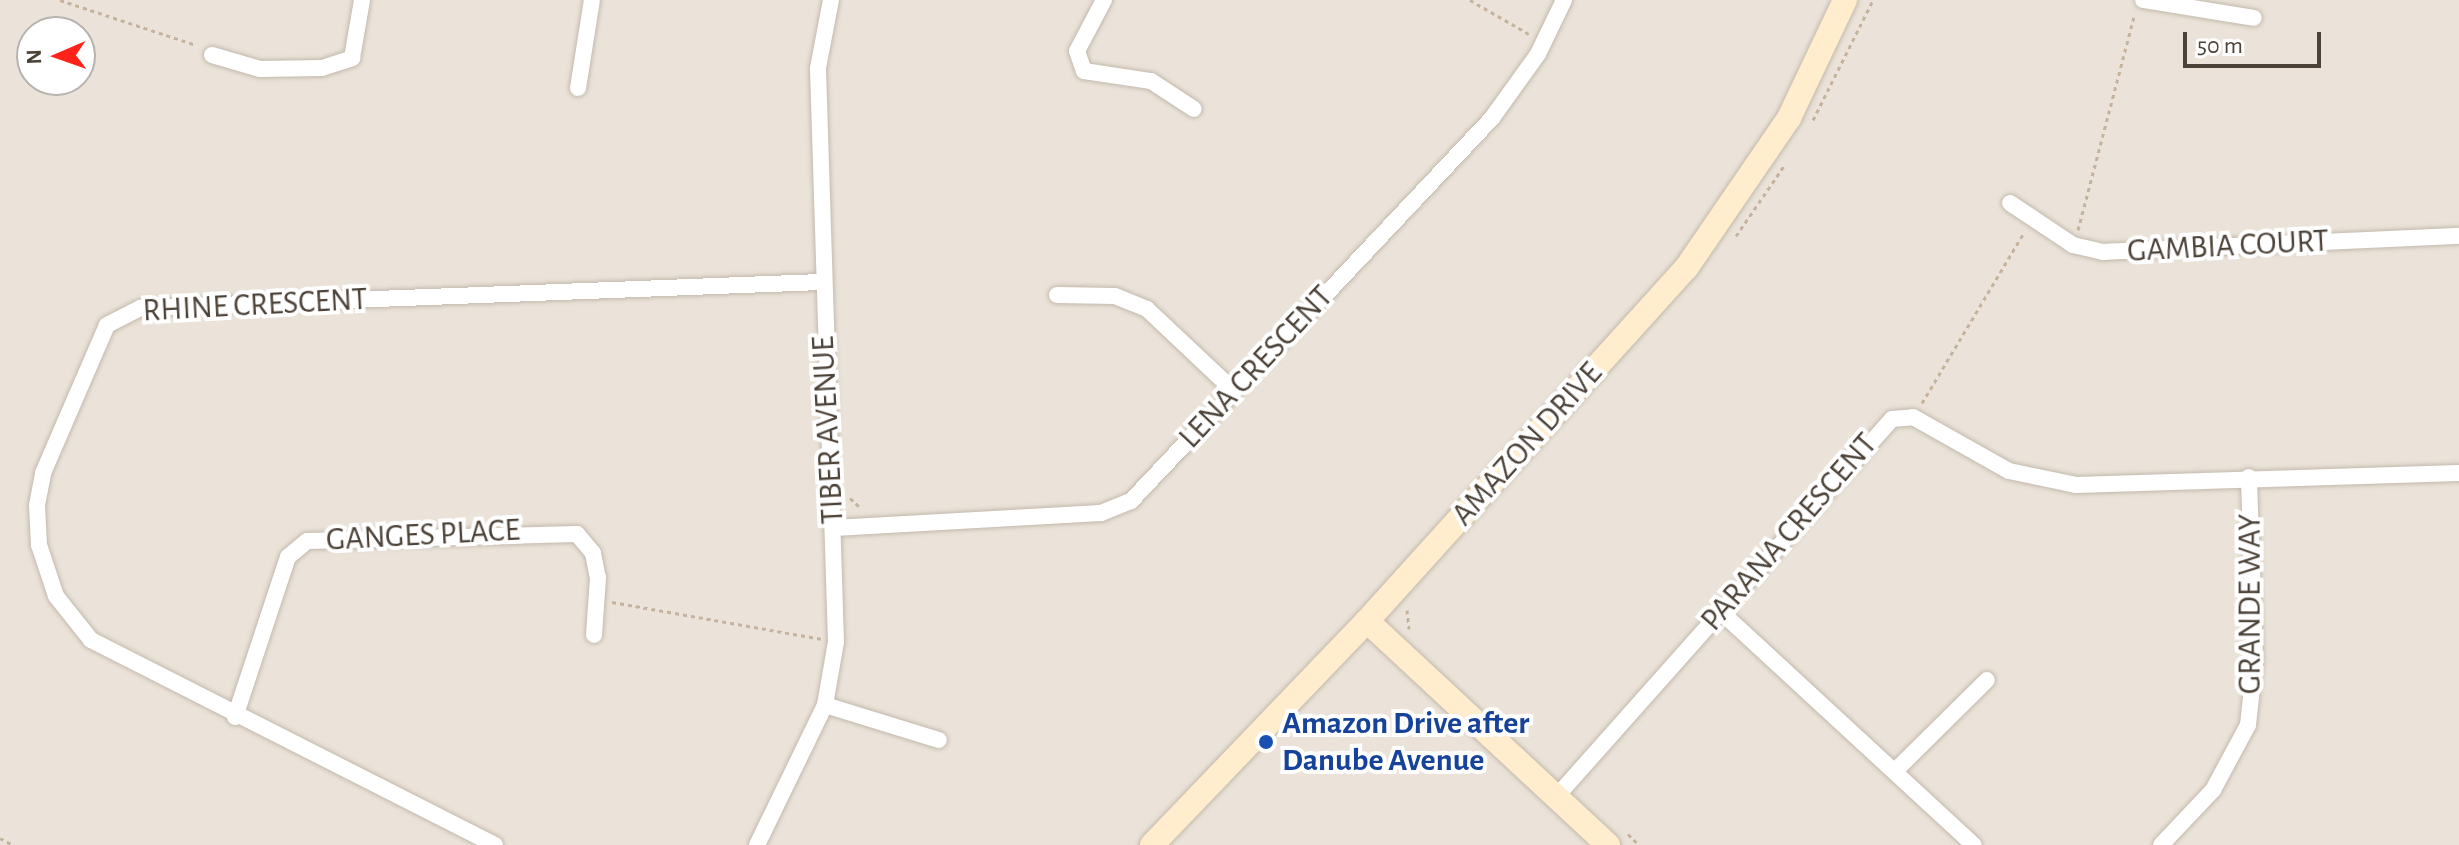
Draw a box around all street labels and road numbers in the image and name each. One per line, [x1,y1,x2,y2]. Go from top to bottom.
street label: GAMBIA COURT [2126,222,2330,270]
street label: LENA CRESCENT [1171,278,1341,456]
street label: RHINE CRESCENT [142,280,368,330]
street label: TIBER AVENUE [804,335,852,525]
street label: AMAZON DRIVE [1444,354,1610,534]
street label: PARANA CRESCENT [1693,425,1885,639]
street label: GANGES PLACE [325,511,521,559]
street label: GRANDE WAY [2231,514,2269,694]

